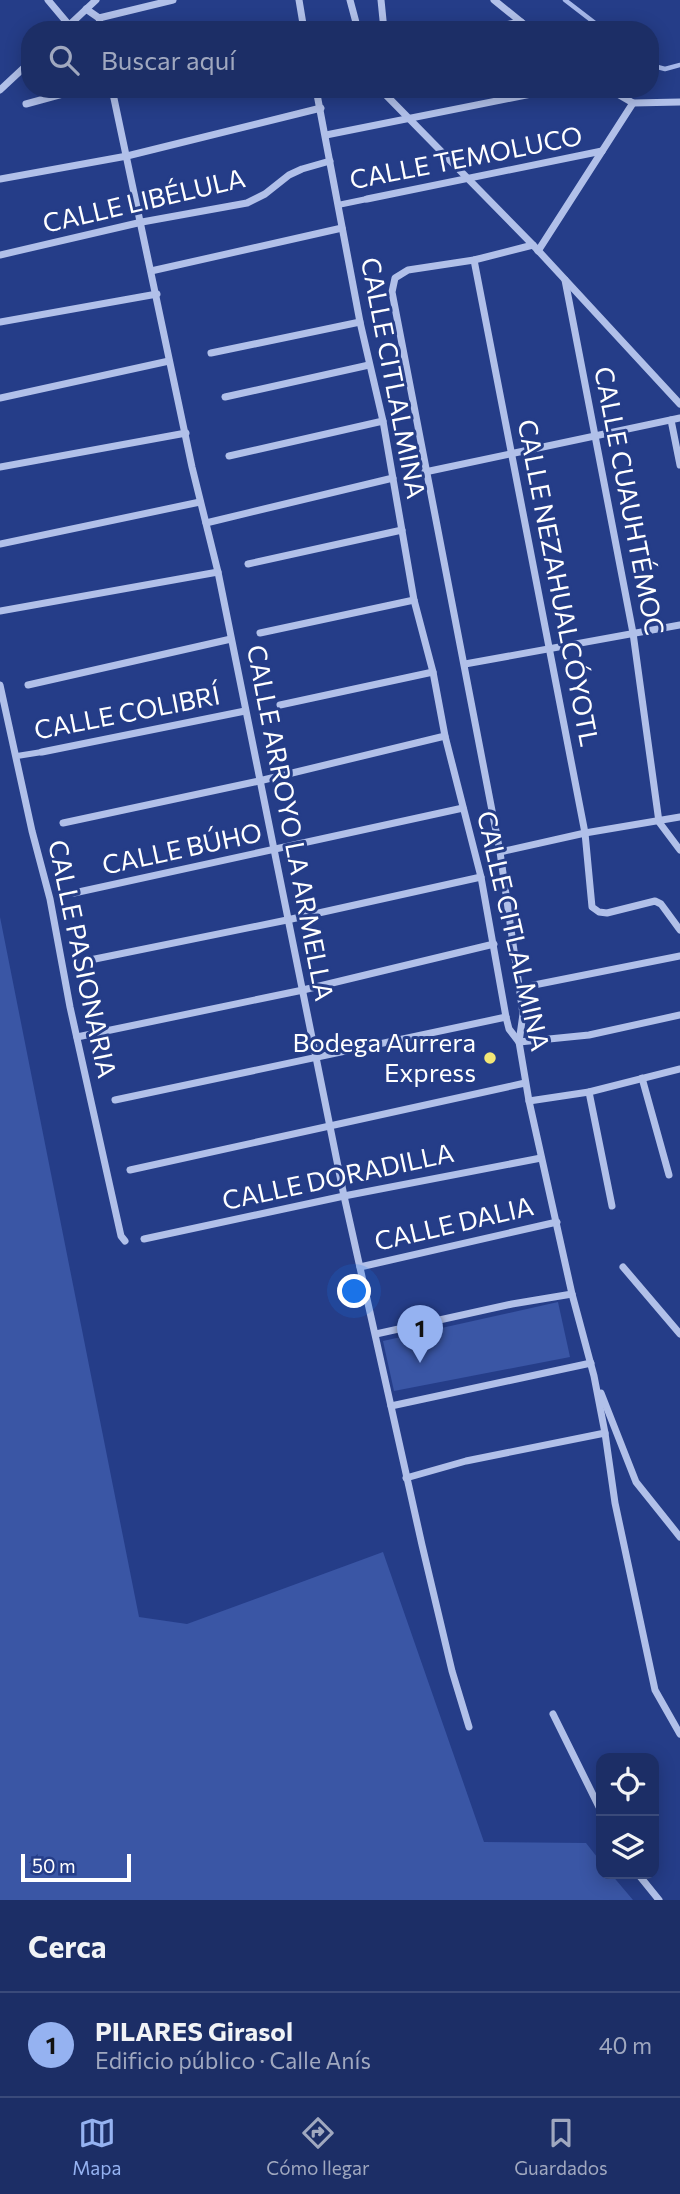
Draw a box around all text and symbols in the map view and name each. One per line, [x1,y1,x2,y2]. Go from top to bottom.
search box [21,21,659,98]
icon: search [45,41,83,79]
text: Buscar aquí [101,44,236,75]
street label: CALLE TEMOLUCO [347,119,585,194]
street label: CALLE LIBÉLULA [39,161,248,238]
street label: CALLE CITLALMINA [356,254,433,501]
street label: CALLE CUAUHTÉMOC [589,364,672,638]
street label: CALLE NEZAHUALCÓYOTL [513,417,606,749]
street label: CALLE ARROYO LA ARMELLA [242,642,341,1003]
street label: CALLE COLIBRÍ [31,678,223,745]
street label: CALLE CITLALMINA [472,808,557,1054]
street label: CALLE BÚHO [99,815,264,880]
street label: CALLE PASIONARIA [43,837,124,1081]
place label: Bodega Aurrera Express [293,1026,476,1087]
marker: Bodega Aurrera Express [482,1050,498,1066]
street label: CALLE DORADILLA [219,1136,456,1215]
street label: CALLE DALIA [371,1189,536,1256]
your location [337,1274,371,1308]
pin: 1 [397,1305,443,1363]
map controls [596,1753,659,1879]
button: locate [596,1753,659,1816]
button: layers [596,1816,659,1879]
scale bar [21,1851,131,1883]
text: 50 m [32,1854,76,1877]
text: Cerca [28,1927,107,1964]
text: PILARES Girasol [95,2015,293,2046]
text: 1 [46,2031,56,2059]
text: 40 m [599,2031,652,2059]
text: Edificio público · Calle Anís [95,2046,371,2074]
tab: Mapa [72,2114,121,2179]
tab: Cómo llegar [266,2114,369,2179]
tab: Guardados [514,2114,608,2179]

